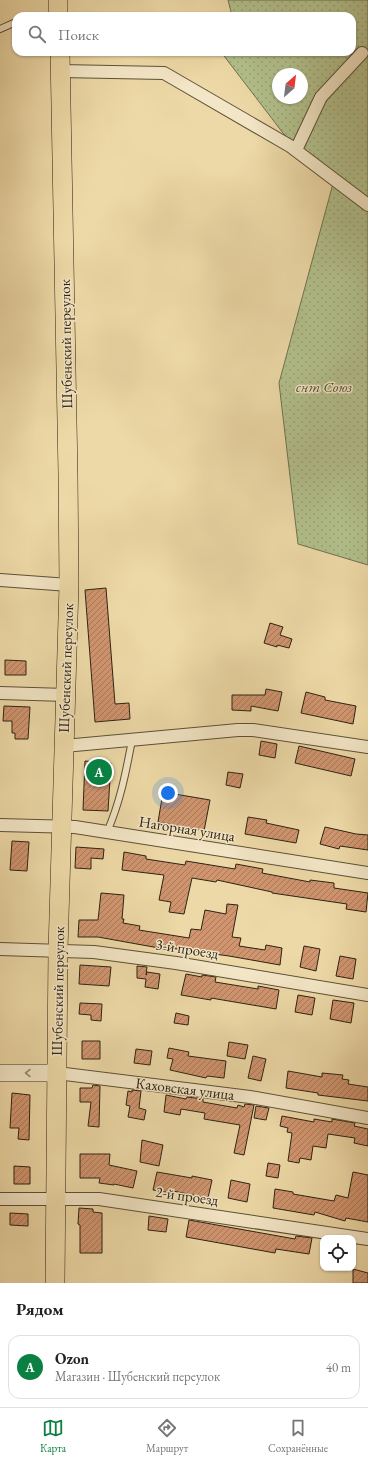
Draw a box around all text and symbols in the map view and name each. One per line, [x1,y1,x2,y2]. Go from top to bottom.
search box [12,12,356,56]
icon: search [26,23,48,45]
text: Поиск [58,25,99,44]
north arrow [272,68,308,104]
street label: Шубенский переулок [55,279,76,409]
park label: снт Союз [296,377,352,396]
street label: Шубенский переулок [54,603,77,733]
pin: A [86,757,112,787]
your location [158,783,178,803]
street label: Нагорная улица [138,812,237,845]
street label: Шубенский переулок [47,926,68,1056]
street label: 3-й проезд [154,934,220,963]
one-way arrow [25,1069,31,1077]
street label: Каховская улица [135,1073,236,1104]
street label: 2-й проезд [154,1182,220,1209]
map controls [320,1235,356,1271]
button: locate [320,1235,356,1271]
text: Рядом [16,1298,64,1320]
text: Ozon [55,1349,89,1368]
text: A [25,1359,35,1376]
text: 40 m [326,1359,351,1376]
text: Магазин · Шубенский переулок [55,1368,220,1385]
tab: Карта [40,1417,66,1455]
tab: Маршрут [146,1417,188,1455]
tab: Сохранённые [268,1417,328,1455]

